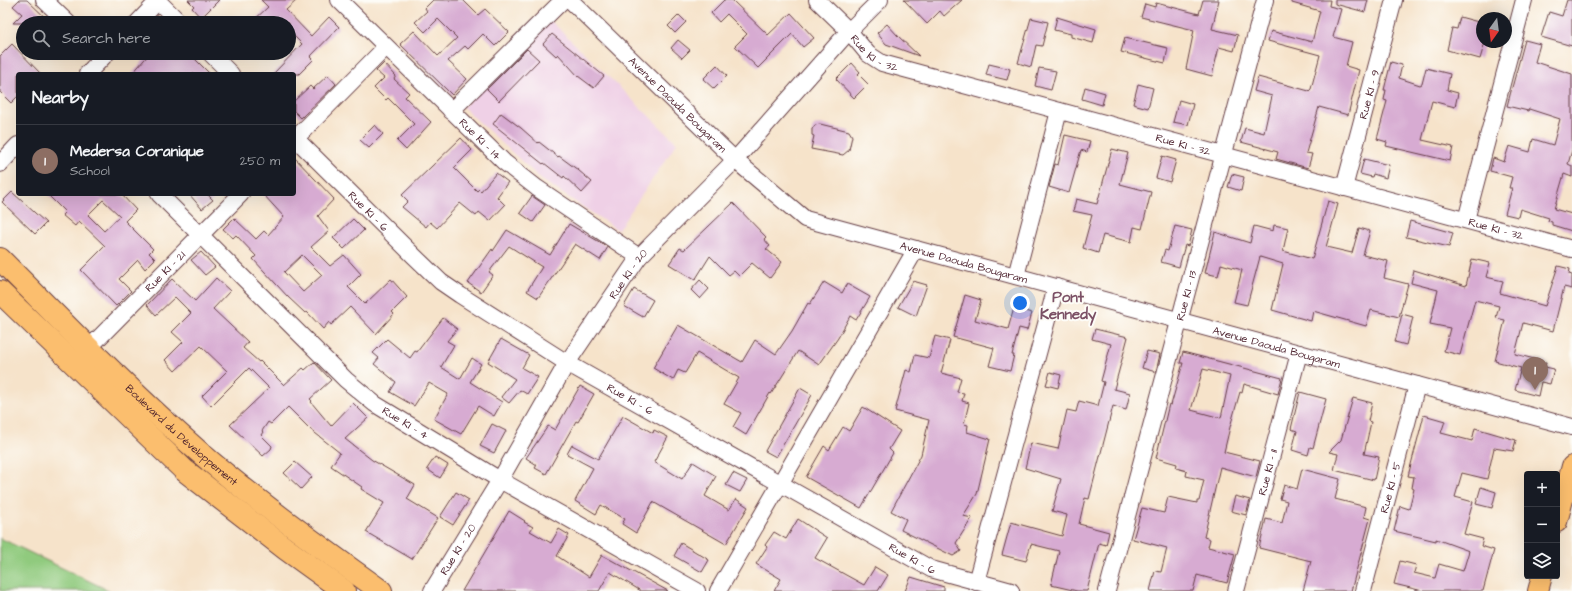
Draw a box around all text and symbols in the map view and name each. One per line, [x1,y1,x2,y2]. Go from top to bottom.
north arrow [1476,12,1512,48]
search box [16,16,296,60]
icon: search [30,27,52,49]
text: Search here [62,28,151,49]
street label: Rue KI - 32 [847,31,900,75]
street label: Avenue Daouda Bougaram [625,53,730,156]
street label: Rue KI - 9 [1355,68,1383,121]
text: Nearby [32,86,89,110]
street label: Rue KI - 14 [456,115,505,163]
street label: Rue KI - 32 [1154,130,1213,159]
text: Medersa Coranique [70,141,204,162]
text: 1 [44,152,46,170]
text: 250 m [240,152,280,170]
text: School [70,162,110,180]
street label: Rue KI - 6 [345,188,392,234]
street label: Rue KI - 32 [1467,214,1526,243]
street label: Avenue Daouda Bougaram [898,238,1030,287]
street label: Rue KI - 20 [605,246,650,302]
street label: Rue KI - 21 [141,247,189,295]
street label: Rue KI - 13 [1172,268,1200,322]
district label: Pont Kennedy [1040,287,1097,326]
your location [1010,293,1030,313]
street label: Avenue Daouda Bougaram [1211,322,1342,371]
pin: 1 [1522,357,1548,390]
street label: Rue KI - 6 [604,380,656,418]
street label: Boulevard du Développement [122,381,242,489]
street label: Rue KI - 4 [379,403,432,443]
street label: Rue KI - 11 [1254,447,1281,497]
street label: Rue KI - 5 [1376,460,1404,515]
map controls [1524,471,1560,579]
button: + [1524,471,1560,507]
button: − [1524,507,1560,543]
street label: Rue KI - 20 [436,521,479,578]
street label: Rue KI - 6 [886,539,937,577]
button: layers [1524,543,1560,579]

